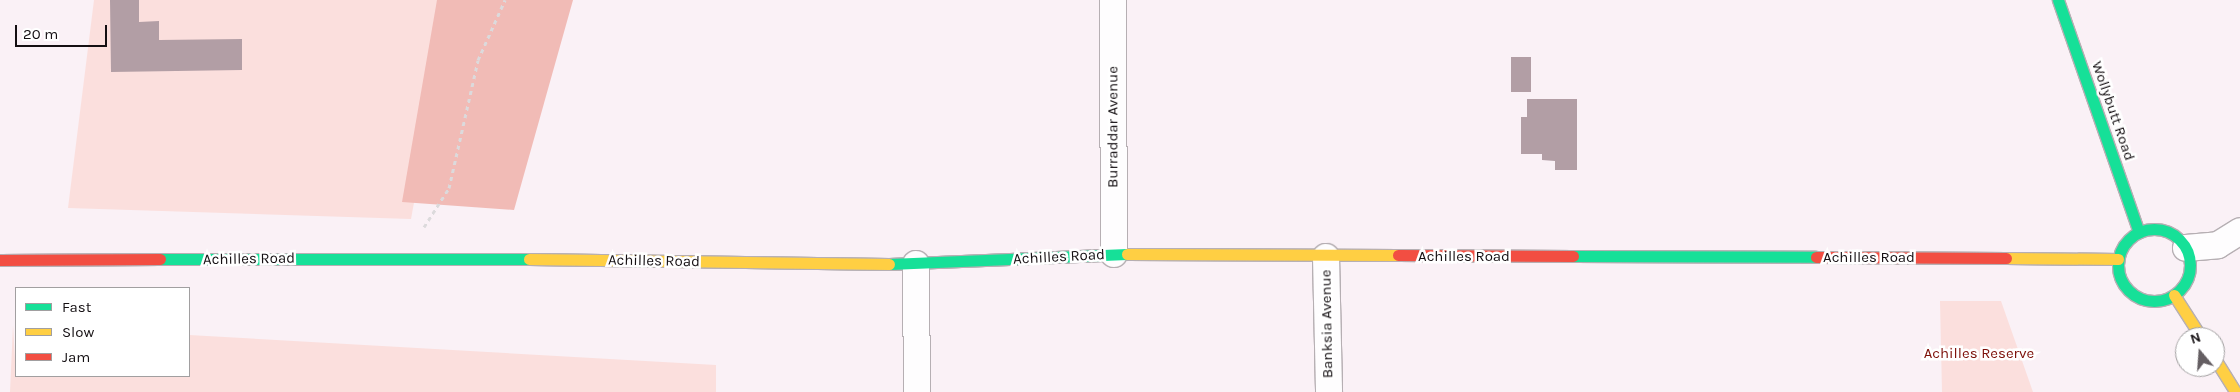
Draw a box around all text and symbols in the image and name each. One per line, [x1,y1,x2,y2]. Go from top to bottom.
scale bar [18,15,110,47]
text: 20 m [23,25,58,43]
street label: Wollybutt Road [2088,59,2138,163]
street label: Burraddar Avenue [1104,66,1122,188]
street label: Achilles Road [1013,246,1105,268]
street label: Achilles Road [1418,248,1510,266]
street label: Achilles Road [203,249,295,269]
street label: Achilles Road [1823,249,1915,267]
street label: Achilles Road [608,251,700,271]
street label: Banksia Avenue [1317,270,1337,378]
legend [15,287,190,377]
text: Fast [62,298,91,316]
text: Slow [62,323,94,341]
north arrow [2175,327,2225,377]
text: N [2188,329,2203,348]
park label: Achilles Reserve [1924,345,2034,363]
text: Jam [62,348,90,366]

